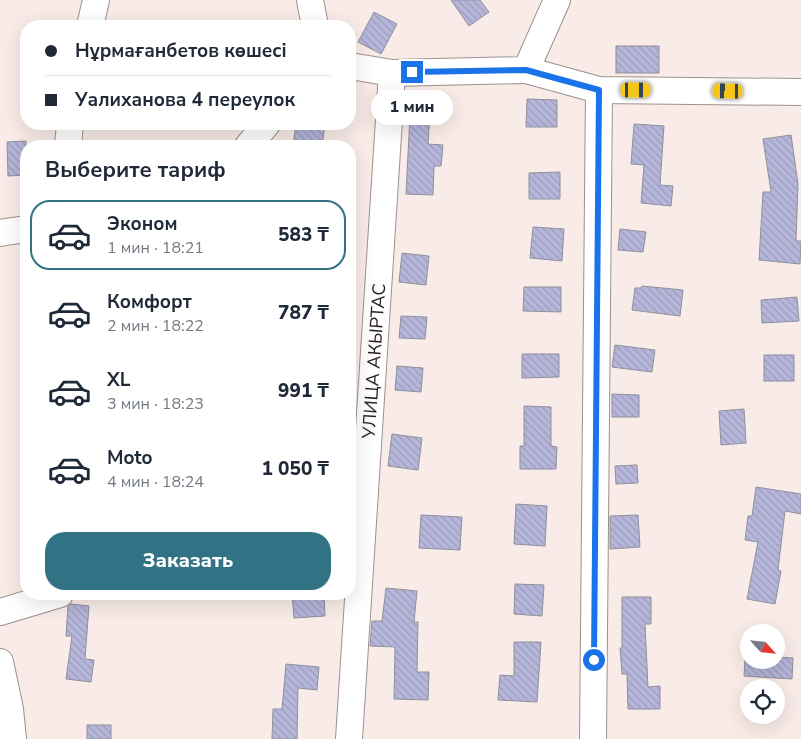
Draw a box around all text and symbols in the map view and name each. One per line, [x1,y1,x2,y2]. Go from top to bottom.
text: Нұрмағанбетов көшесі [75,38,287,64]
route end [401,61,423,83]
car [621,83,651,98]
car [712,83,743,99]
text: Уалиханова 4 переулок [75,87,295,113]
callout: 1 мин [371,90,453,124]
text: 1 мин [389,96,435,118]
text: Выберите тариф [45,155,226,185]
text: Эконом [107,211,178,237]
icon: car [47,213,92,258]
text: 583 ₸ [278,222,329,248]
text: 1 мин · 18:21 [107,237,204,259]
street label: УЛИЦА АКЫРТАС [357,283,391,440]
text: Комфорт [107,289,192,315]
icon: car [47,291,92,336]
text: 787 ₸ [278,300,329,326]
text: 2 мин · 18:22 [107,315,204,337]
text: XL [107,367,130,393]
icon: car [47,369,92,414]
text: 991 ₸ [278,378,329,404]
text: 3 мин · 18:23 [107,393,204,415]
text: Moto [107,445,153,471]
icon: car [47,447,92,492]
text: 1 050 ₸ [261,456,329,482]
text: 4 мин · 18:24 [107,471,204,493]
button: Заказать [45,532,331,590]
north arrow [740,624,785,669]
map controls [740,624,785,724]
route start [583,649,605,671]
button: locate [740,679,785,724]

